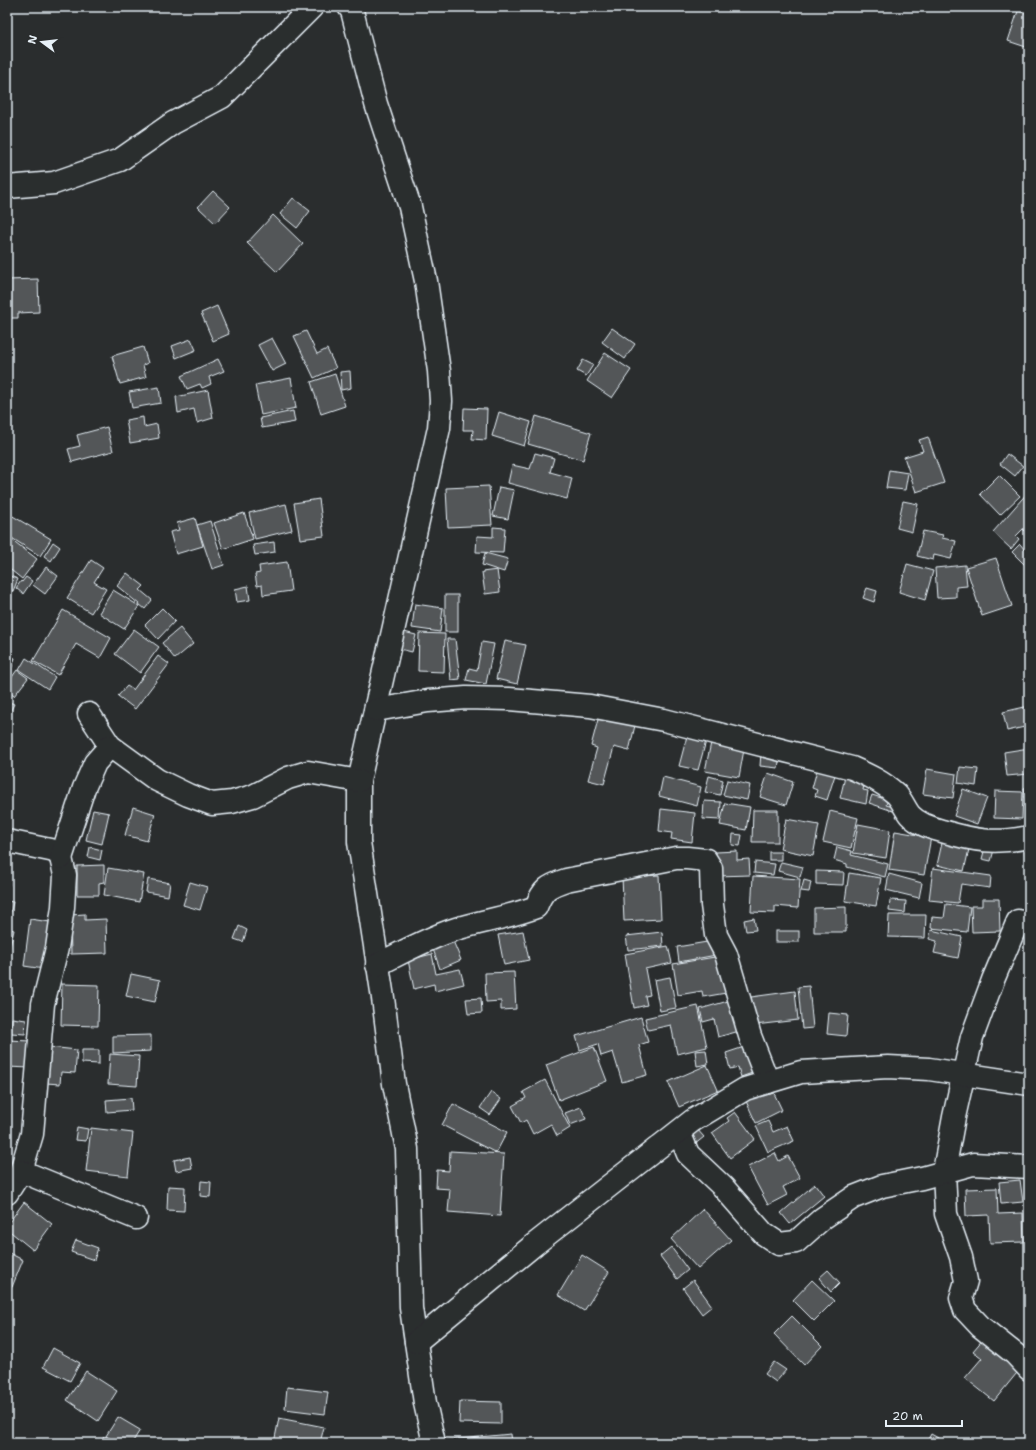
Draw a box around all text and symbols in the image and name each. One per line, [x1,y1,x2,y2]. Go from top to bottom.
north arrow [22,22,62,62]
text: N [24,33,41,46]
scale bar [886,1402,962,1428]
text: 20 m [892,1408,923,1424]

